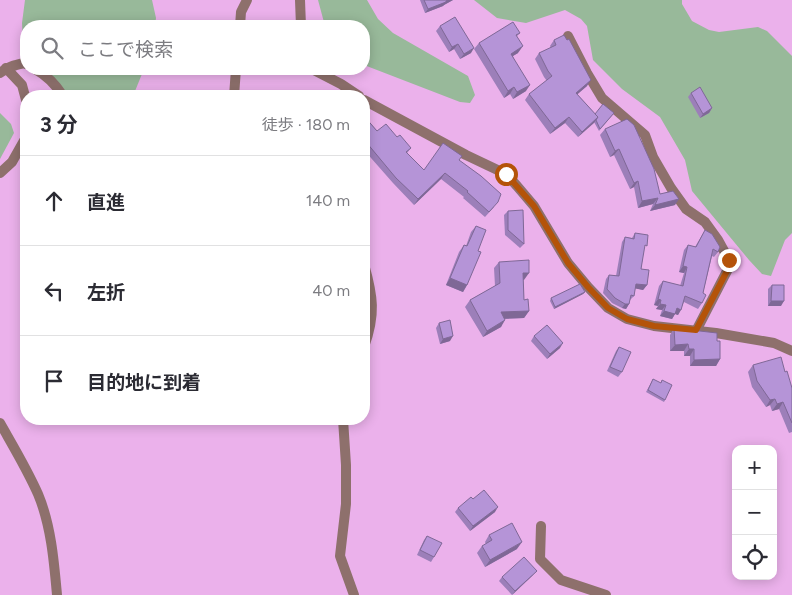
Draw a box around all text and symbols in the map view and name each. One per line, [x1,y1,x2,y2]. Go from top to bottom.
search box [20,20,370,75]
icon: search [38,34,66,62]
text: ここで検索 [78,38,173,61]
text: 3 分 [40,112,78,137]
text: 徒歩 · 180 m [262,115,350,134]
route start [495,163,518,186]
icon: ahead [40,187,68,215]
text: 直進 [87,191,125,214]
text: 140 m [306,191,350,210]
route end [718,249,741,272]
icon: left [40,277,68,305]
text: 左折 [87,281,125,304]
text: 40 m [312,281,350,300]
icon: arrive [40,367,68,395]
text: 目的地に到着 [87,371,201,394]
map controls [732,445,777,580]
button: + [732,445,777,490]
button: − [732,490,777,535]
button: locate [732,535,777,580]

